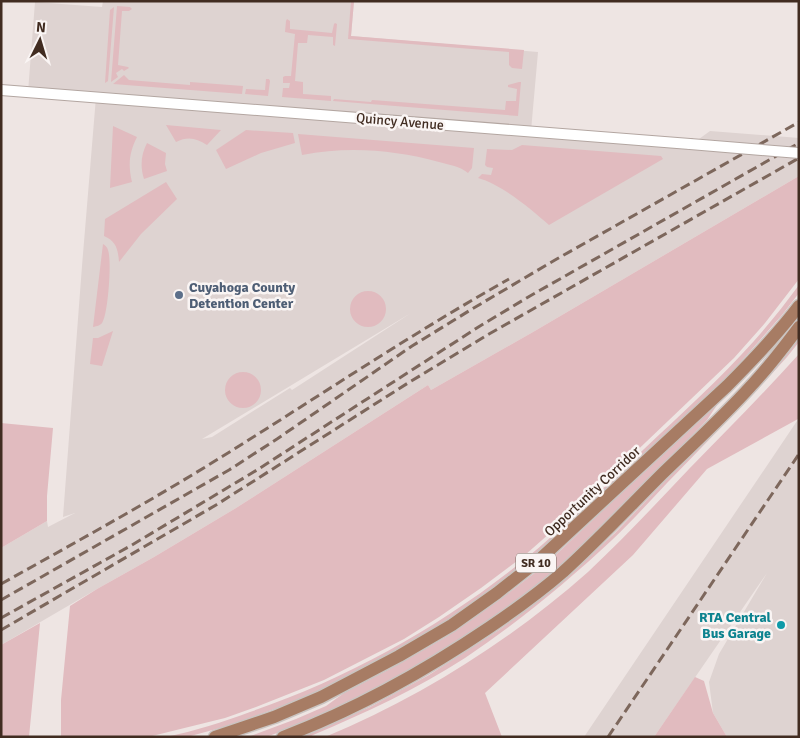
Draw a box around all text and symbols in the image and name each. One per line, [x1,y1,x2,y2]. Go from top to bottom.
north arrow [15,15,65,65]
text: N [35,19,47,36]
street label: Quincy Avenue [355,109,445,134]
place label: Cuyahoga County Detention Center [189,279,295,312]
marker: Cuyahoga County Detention Center [173,289,185,301]
street label: Opportunity Corridor [541,442,644,540]
road number: SR 10 [516,554,556,572]
place label: RTA Central Bus Garage [699,609,772,642]
marker: RTA Central Bus Garage [775,619,787,631]

